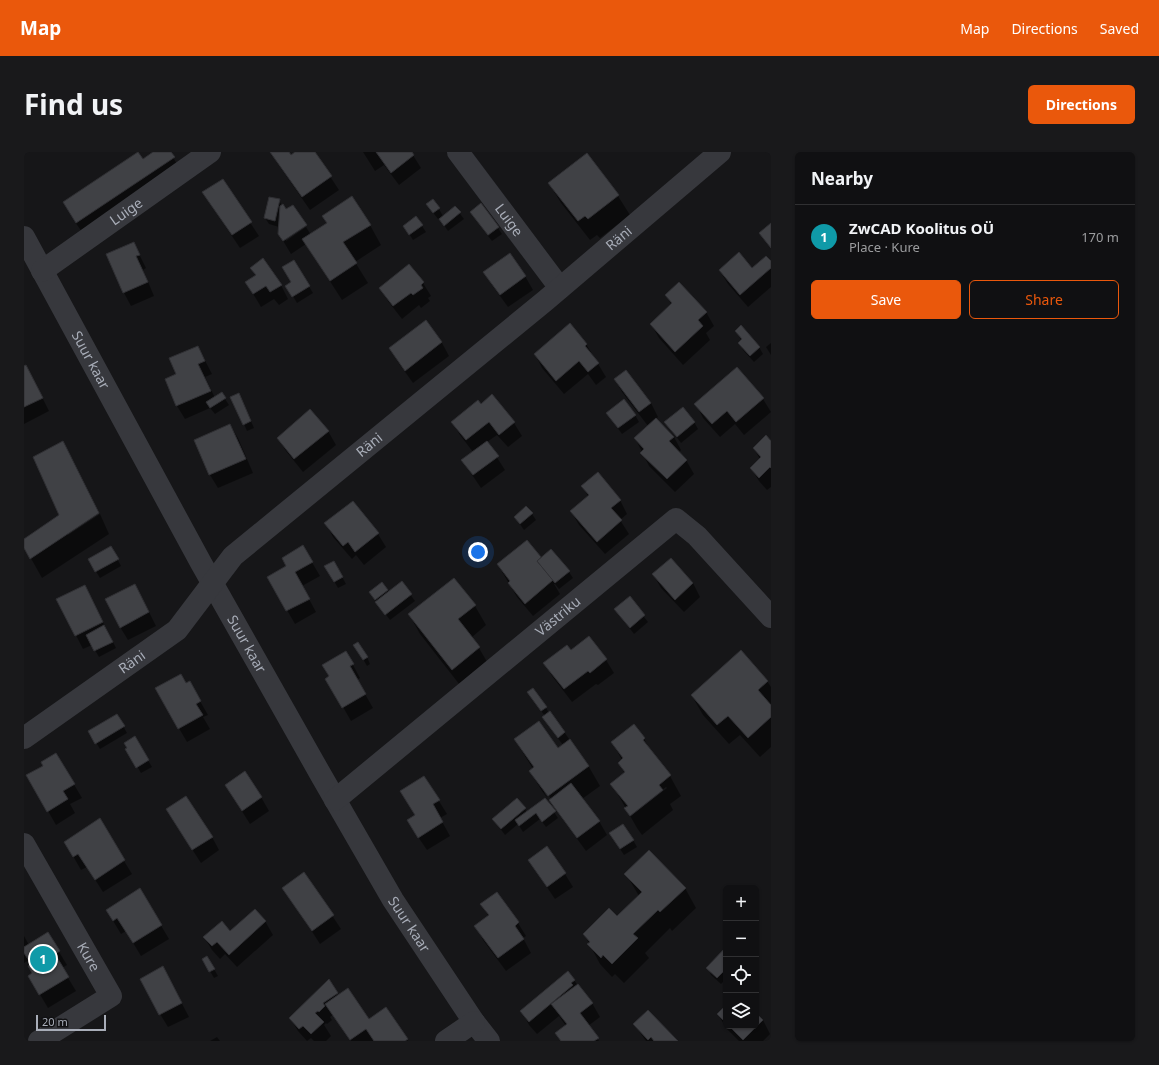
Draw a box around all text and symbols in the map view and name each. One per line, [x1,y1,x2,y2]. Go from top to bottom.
text: Map [20,15,61,41]
text: Map [960,19,989,38]
text: Directions [1011,19,1078,38]
text: Saved [1100,19,1139,38]
text: Find us [24,85,123,123]
button: Directions [1028,85,1135,124]
text: Nearby [811,167,873,190]
street label: Luige [106,193,146,229]
street label: Luige [491,200,528,240]
text: ZwCAD Koolitus OÜ [849,218,994,238]
street label: Räni [601,221,636,254]
text: 1 [820,228,828,246]
text: 170 m [1081,228,1119,246]
text: Place · Kure [849,238,920,256]
button: Save [811,280,961,319]
button: Share [969,280,1119,319]
street label: Suur kaar [68,327,115,392]
street label: Räni [352,428,386,461]
your location [468,542,488,562]
street label: Västriku [531,592,584,640]
street label: Suur kaar [223,611,271,676]
street label: Räni [114,645,149,678]
map controls [723,885,759,1029]
button: + [723,885,759,921]
street label: Suur kaar [384,892,435,956]
button: − [723,921,759,957]
street label: Kure [73,939,105,975]
pin: 1 [30,944,56,974]
button: locate [723,957,759,993]
button: layers [723,993,759,1029]
scale bar [36,1013,106,1032]
text: 20 m [42,1014,68,1029]

